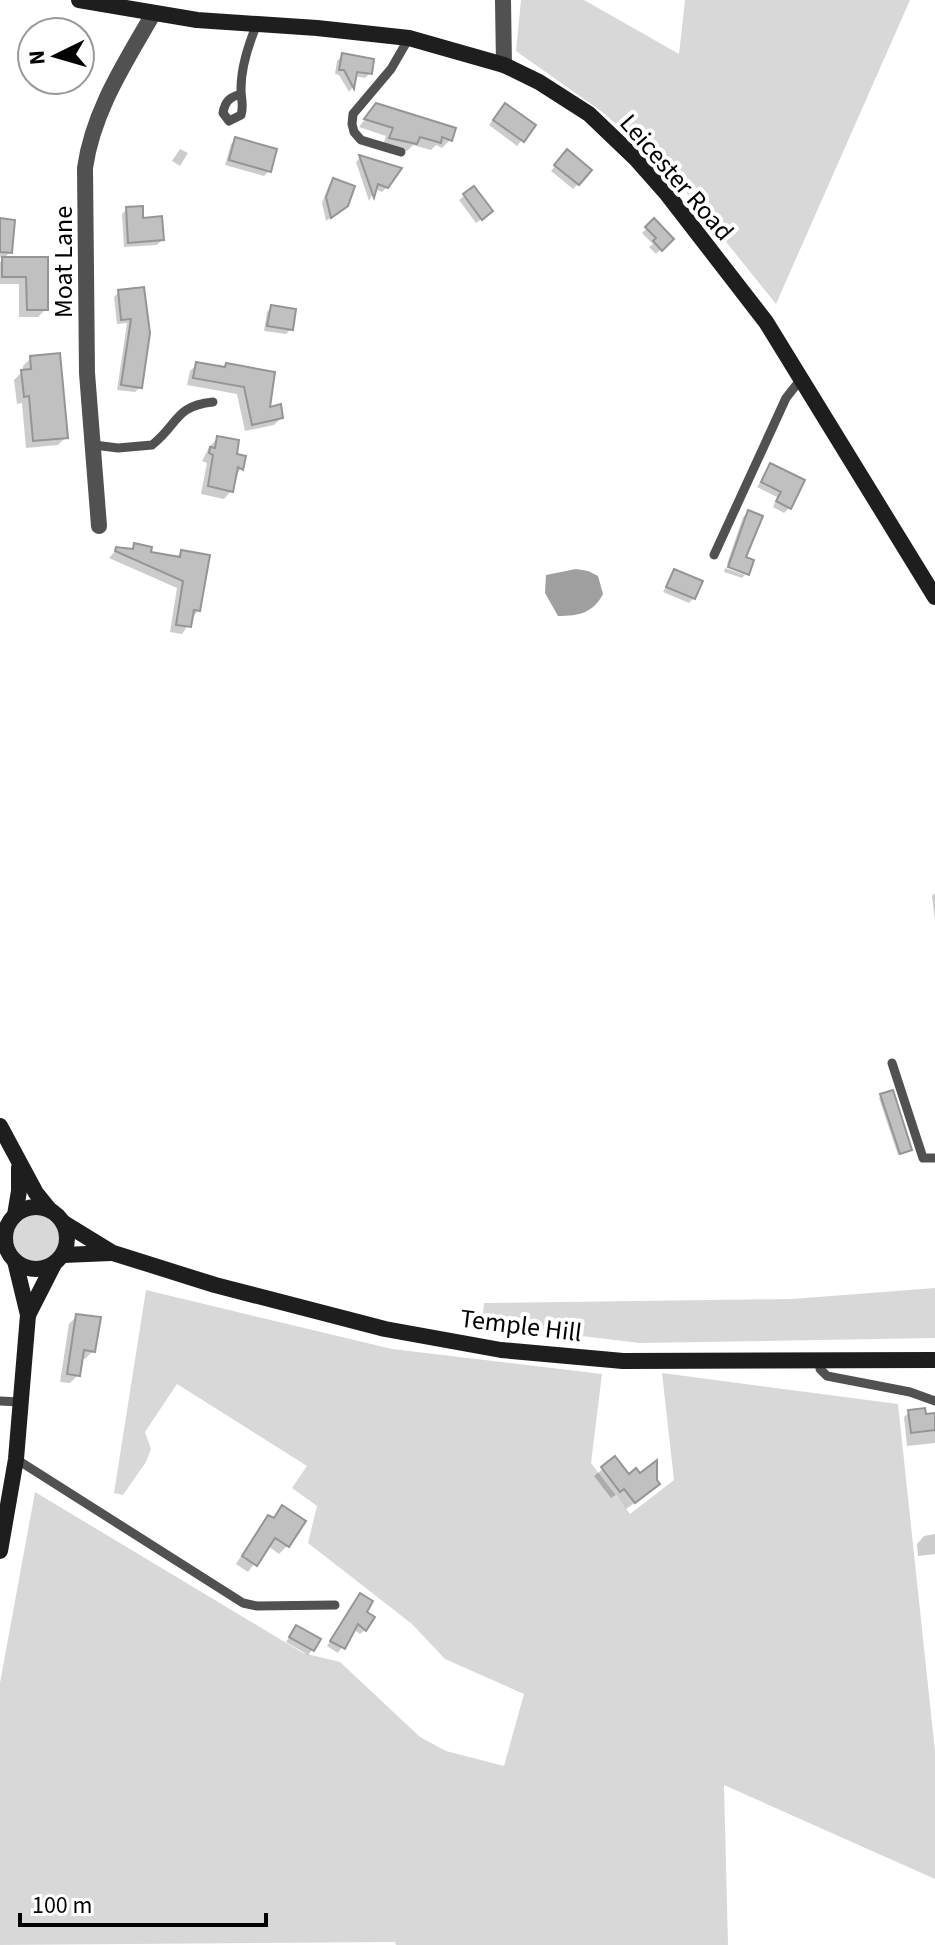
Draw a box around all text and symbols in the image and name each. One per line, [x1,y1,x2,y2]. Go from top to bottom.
north arrow [16,16,96,96]
text: N [20,49,54,66]
street label: Leicester Road [611,106,742,249]
street label: Moat Lane [45,206,82,318]
street label: Temple Hill [458,1300,584,1351]
scale bar [20,1877,266,1927]
text: 100 m [32,1888,92,1923]

